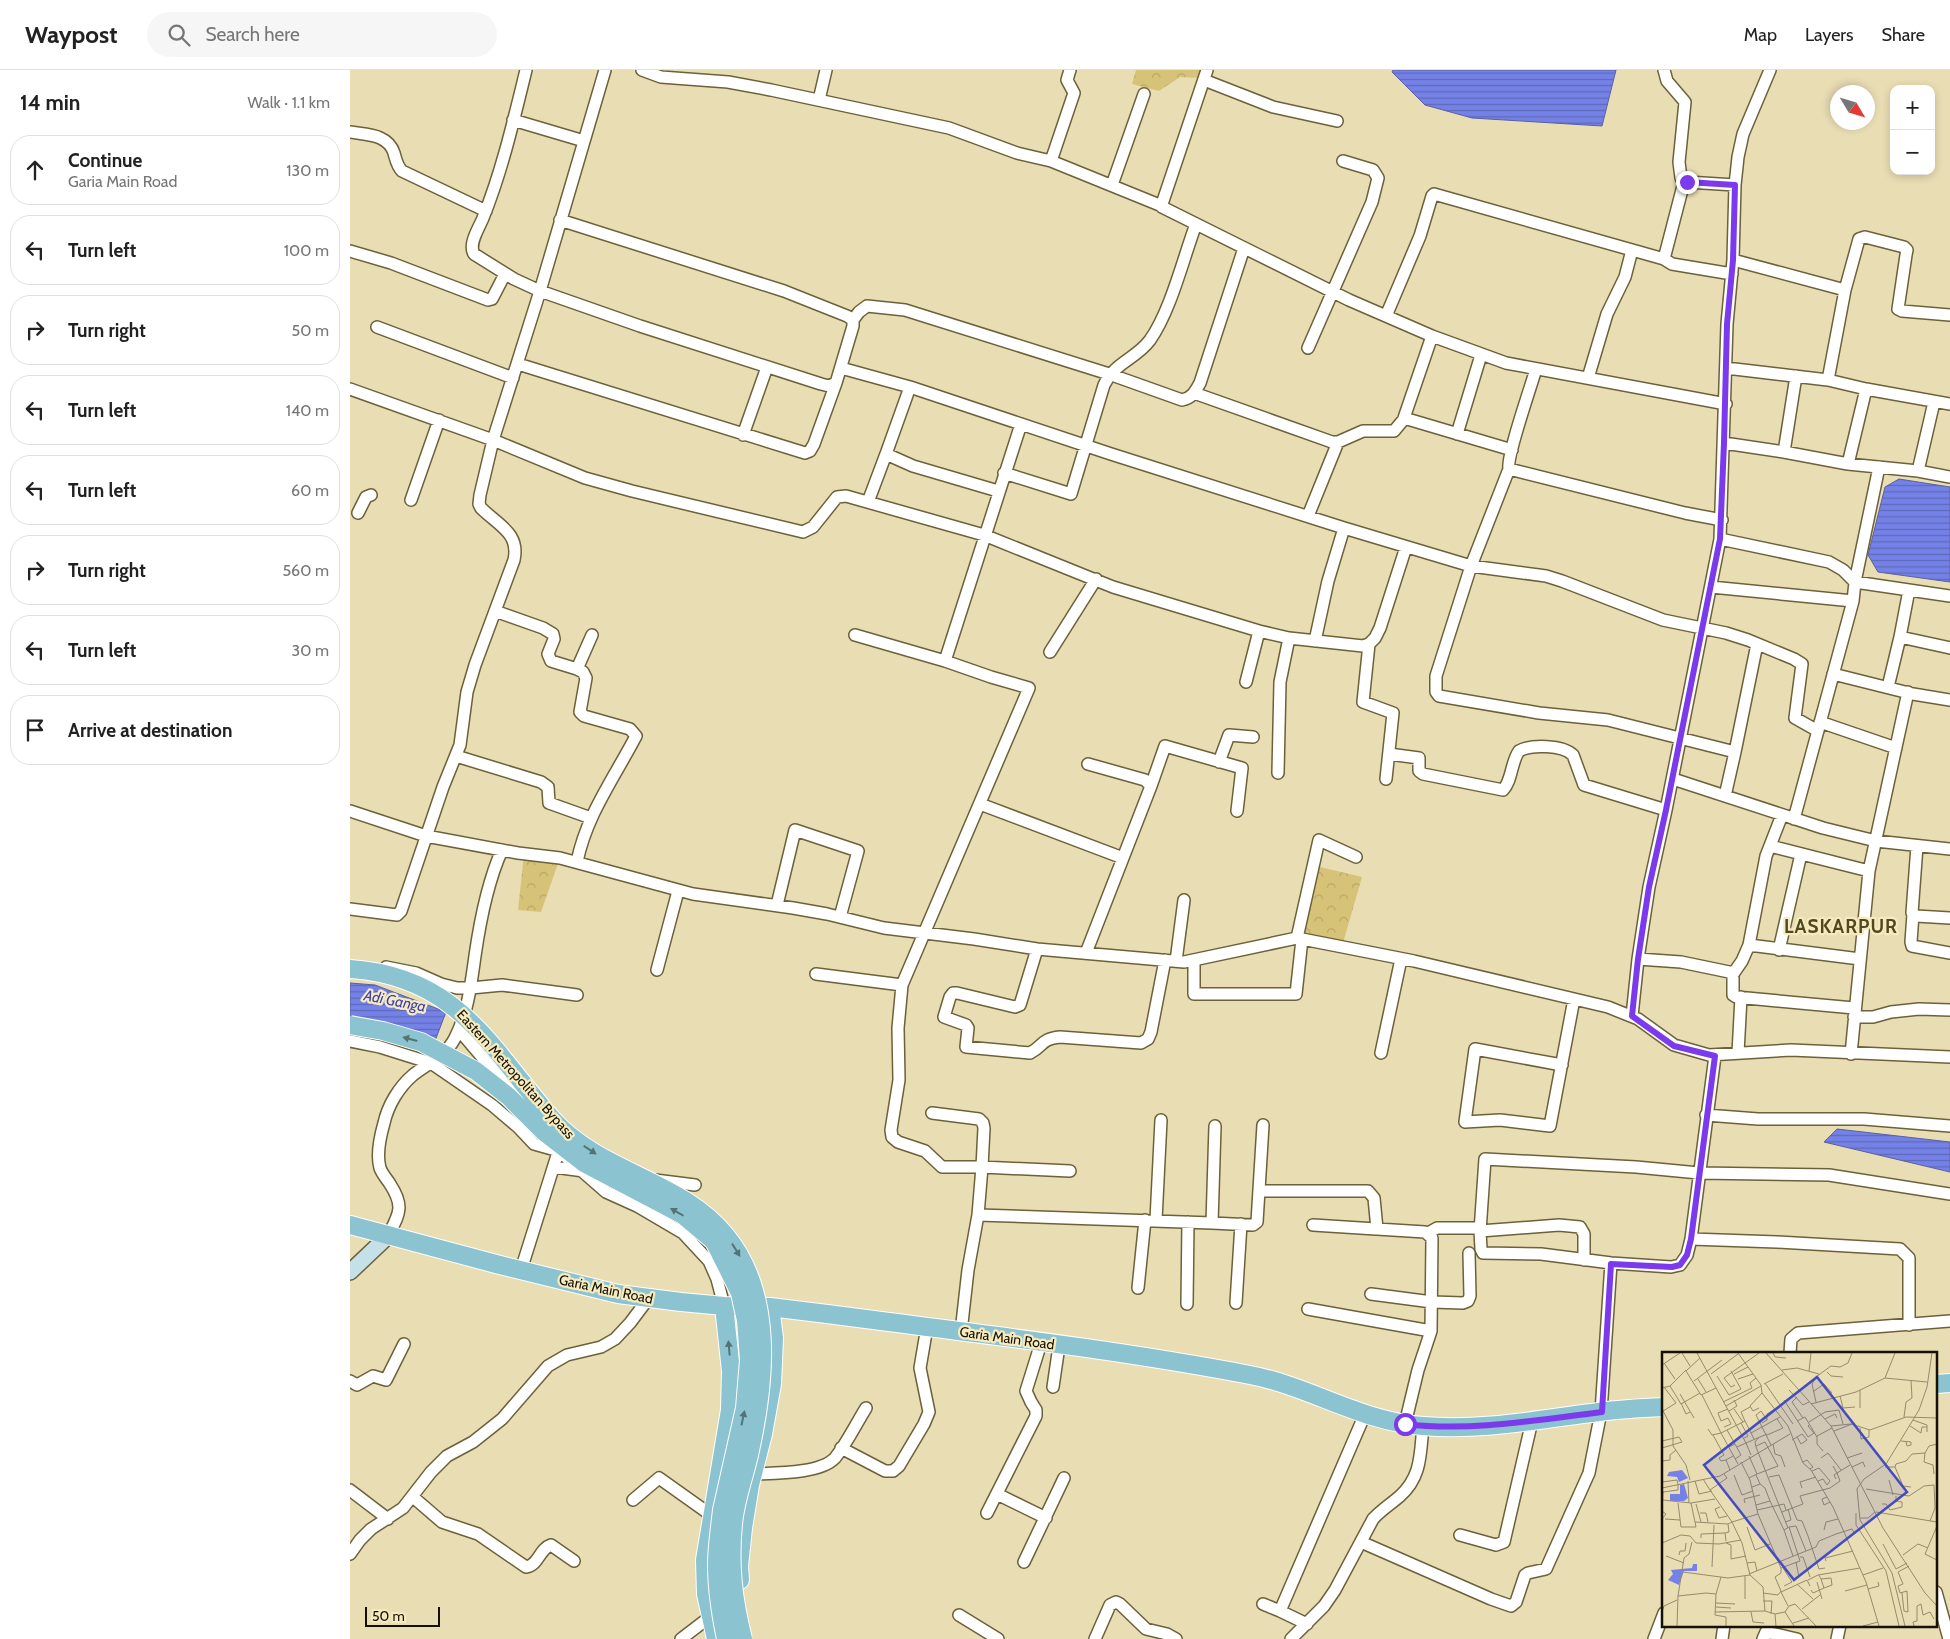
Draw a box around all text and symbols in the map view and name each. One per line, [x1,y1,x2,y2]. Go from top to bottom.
search box [147,12,497,57]
text: Waypost [25,20,117,49]
icon: search [165,21,193,49]
text: Search here [205,23,300,46]
text: Map [1744,24,1777,46]
text: Layers [1805,24,1854,46]
text: Share [1882,24,1925,46]
north arrow [1830,85,1875,130]
map controls [1890,85,1935,175]
button: + [1890,85,1935,130]
text: 14 min [20,90,80,115]
text: Walk · 1.1 km [248,93,330,112]
button: − [1890,130,1935,175]
text: Continue [68,149,142,172]
icon: ahead [21,156,49,184]
text: 130 m [286,161,329,180]
route end [1676,171,1699,194]
text: Garia Main Road [68,172,177,191]
icon: left [21,236,49,264]
text: Turn left [68,239,136,262]
text: 100 m [284,241,329,260]
icon: right [21,316,49,344]
text: Turn right [68,319,146,342]
text: 50 m [292,321,329,340]
icon: left [21,396,49,424]
text: Turn left [68,399,136,422]
text: 140 m [286,401,329,420]
icon: left [21,476,49,504]
text: Turn left [68,479,136,502]
text: 60 m [291,481,329,500]
icon: right [21,556,49,584]
text: Turn right [68,559,146,582]
text: 560 m [282,561,329,580]
icon: left [21,636,49,664]
text: Turn left [68,639,136,662]
text: 30 m [292,641,329,660]
icon: arrive [21,716,49,744]
text: Arrive at destination [68,719,232,742]
district label: LASKARPUR [1784,915,1898,938]
water label: Adi Ganga [362,986,427,1016]
street label: Eastern Metropolitan Bypass [453,1006,579,1143]
one-way arrow [403,1035,418,1043]
one-way arrow [583,1145,597,1155]
one-way arrow [670,1207,683,1216]
one-way arrow [731,1244,740,1257]
street label: Garia Main Road [557,1270,655,1308]
street label: Garia Main Road [958,1322,1056,1354]
one-way arrow [725,1340,733,1356]
inset map [1662,1352,1938,1626]
one-way arrow [739,1411,747,1426]
route start [1394,1413,1417,1436]
scale bar [365,1604,440,1627]
text: 50 m [372,1607,405,1625]

